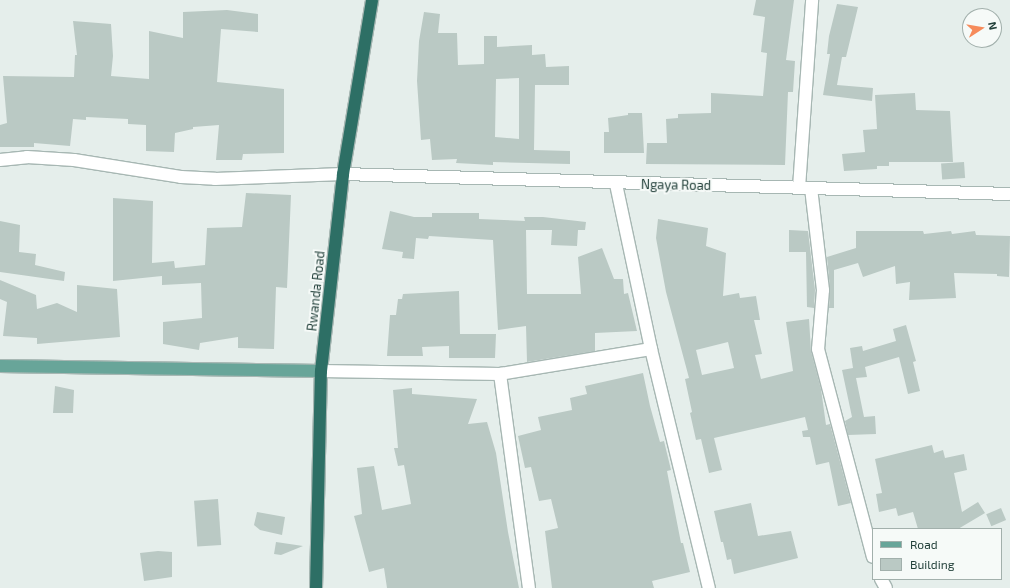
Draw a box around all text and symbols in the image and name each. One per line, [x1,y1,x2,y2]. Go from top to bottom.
north arrow [962,8,1002,48]
text: N [986,20,1000,31]
street label: Ngaya Road [641,177,711,193]
street label: Rwanda Road [304,250,328,332]
legend [872,528,1002,580]
text: Road [910,537,938,551]
text: Building [910,557,954,571]

